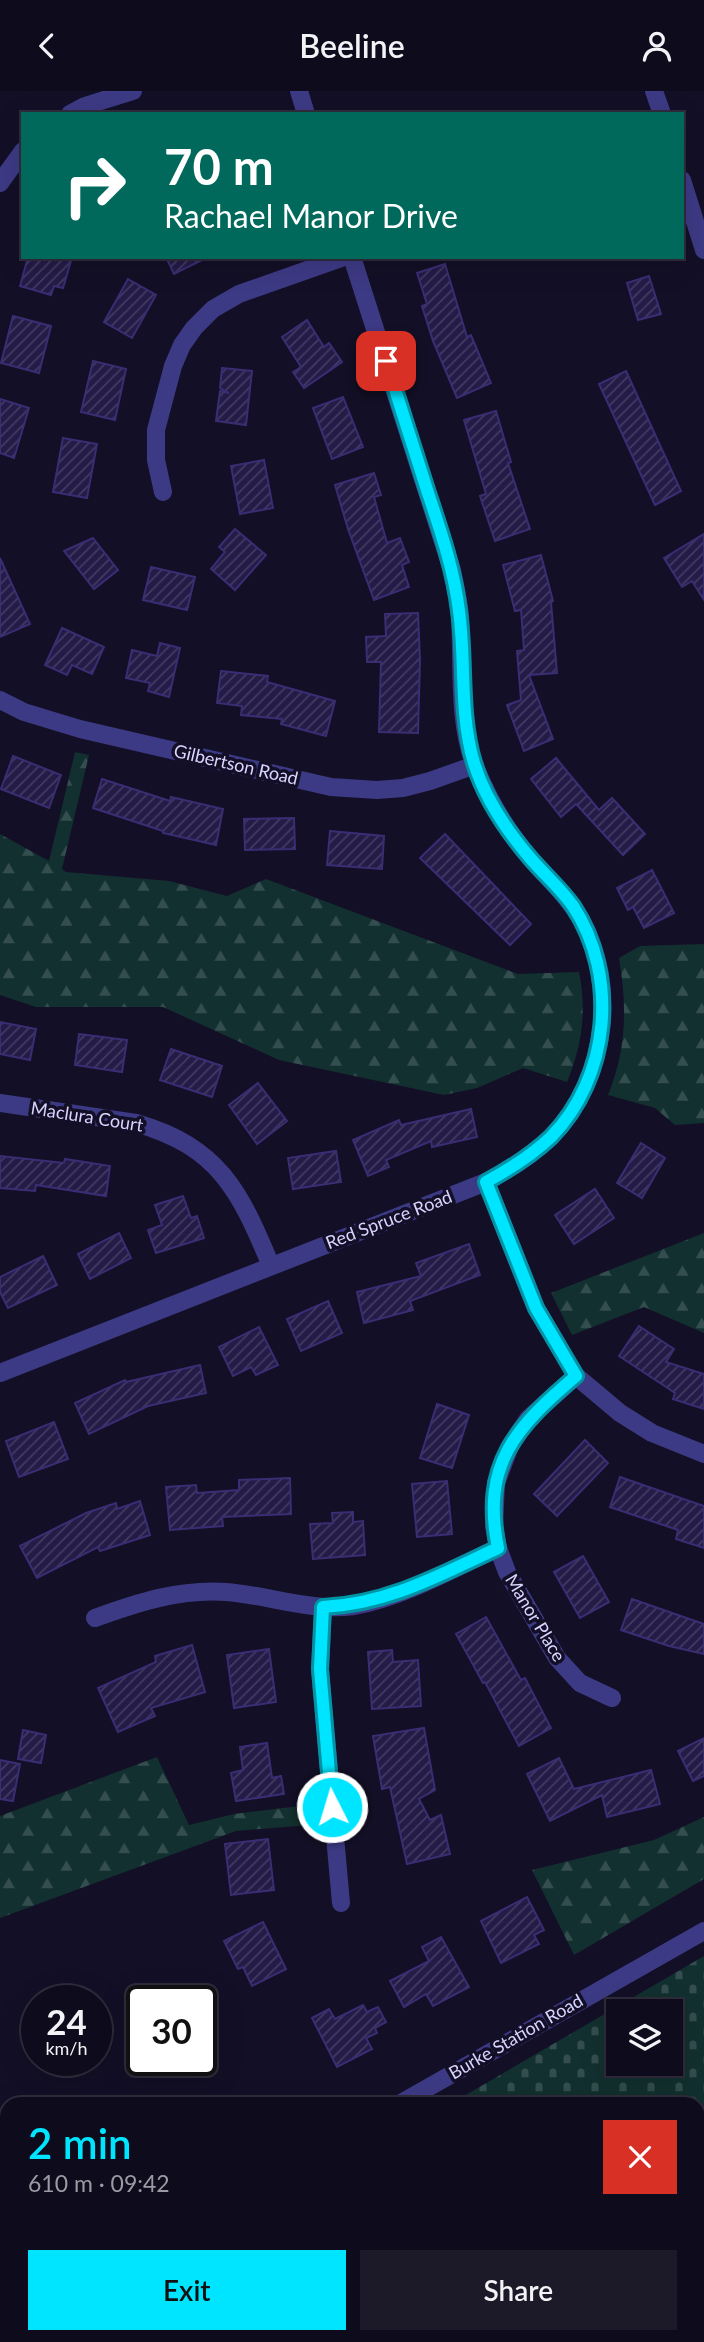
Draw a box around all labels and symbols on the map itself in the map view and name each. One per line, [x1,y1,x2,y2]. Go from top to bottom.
pin [356,331,416,391]
street label: Gilbertson Road [172,739,300,789]
street label: Maclura Court [29,1096,145,1136]
street label: Red Spruce Road [322,1185,455,1253]
street label: Manor Place [501,1570,571,1665]
position arrow [295,1770,369,1844]
speed limit sign: 30 [126,1985,217,2076]
street label: Burke Station Road [444,1989,587,2083]

